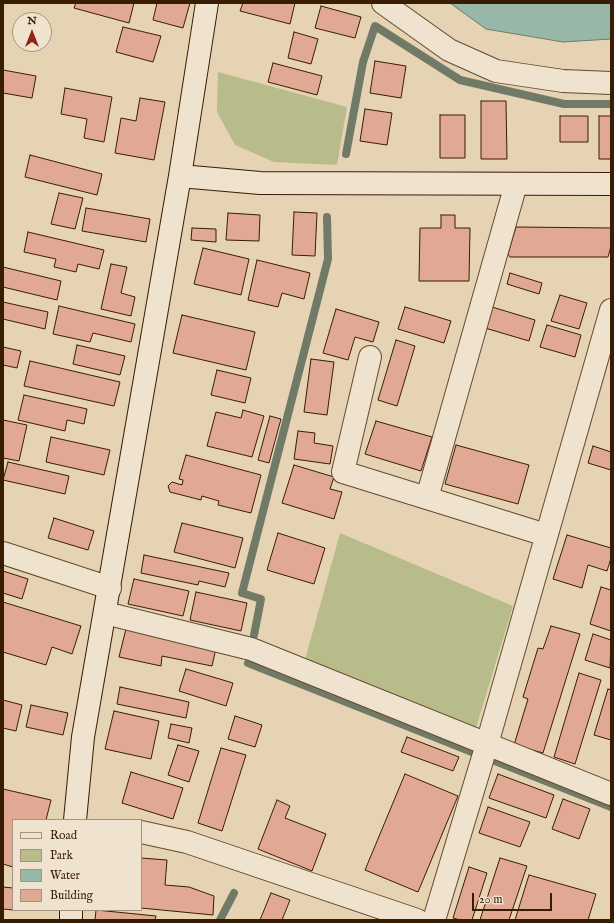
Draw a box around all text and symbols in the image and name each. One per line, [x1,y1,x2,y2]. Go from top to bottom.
north arrow [12,12,52,52]
text: N [27,14,37,28]
legend [12,819,142,911]
text: Road [50,828,77,843]
text: Park [50,848,73,863]
text: Water [50,868,80,883]
scale bar [474,885,554,911]
text: Building [50,888,93,903]
text: 20 m [479,892,502,907]

